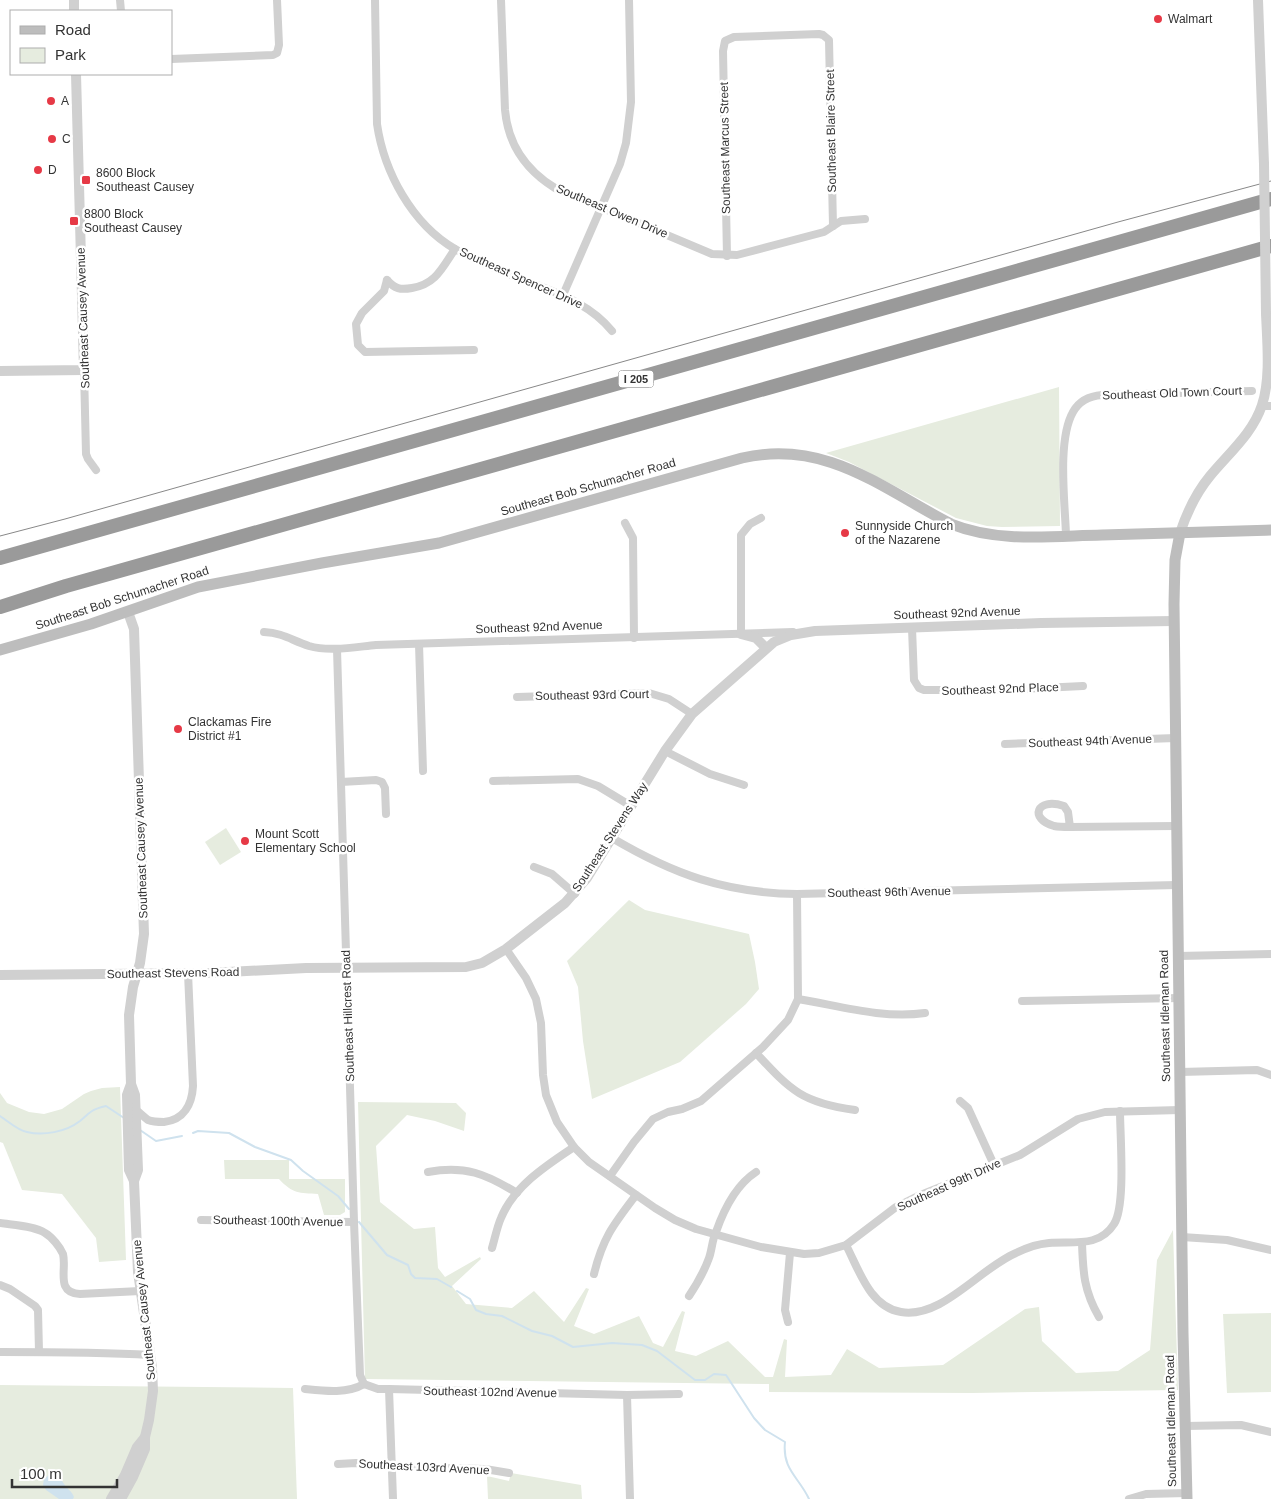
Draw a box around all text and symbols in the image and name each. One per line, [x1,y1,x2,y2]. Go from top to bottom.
legend [10,10,172,75]
place label: Walmart [1168,12,1213,26]
marker: Walmart [1152,13,1164,25]
text: Road [55,21,91,38]
text: Park [55,46,86,63]
street label: Southeast Blaire Street [823,69,839,193]
street label: Southeast Marcus Street [717,81,733,214]
place label: A [61,94,69,108]
marker: A [45,95,57,107]
place label: C [62,132,71,146]
marker: C [46,133,58,145]
place label: D [48,163,57,177]
marker: D [32,164,44,176]
place label: 8600 Block Southeast Causey [96,166,194,194]
marker: 8600 Block Southeast Causey [80,174,92,186]
street label: Southeast Owen Drive [554,181,670,241]
place label: 8800 Block Southeast Causey [84,207,182,235]
marker: 8800 Block Southeast Causey [68,215,80,227]
street label: Southeast Spencer Drive [457,244,585,312]
street label: Southeast Causey Avenue [74,247,92,389]
road number: I 205 [618,370,654,388]
street label: Southeast Old Town Court [1102,384,1243,402]
street label: Southeast Bob Schumacher Road [499,455,677,519]
place label: Sunnyside Church of the Nazarene [855,519,953,547]
marker: Sunnyside Church of the Nazarene [839,527,851,539]
street label: Southeast Bob Schumacher Road [34,563,210,633]
street label: Southeast 92nd Avenue [893,604,1021,622]
street label: Southeast 92nd Avenue [475,618,603,636]
street label: Southeast 92nd Place [941,680,1059,698]
street label: Southeast 93rd Court [535,687,650,703]
place label: Clackamas Fire District #1 [188,715,272,743]
marker: Clackamas Fire District #1 [172,723,184,735]
street label: Southeast 94th Avenue [1028,732,1152,750]
street label: Southeast Causey Avenue [132,777,150,919]
street label: Southeast Stevens Way [569,780,651,894]
place label: Mount Scott Elementary School [255,827,356,855]
marker: Mount Scott Elementary School [239,835,251,847]
street label: Southeast 96th Avenue [827,884,951,900]
street label: Southeast Hillcrest Road [339,950,357,1082]
street label: Southeast Idleman Road [1157,950,1173,1082]
street label: Southeast Stevens Road [107,965,239,981]
street label: Southeast 99th Drive [895,1156,1003,1214]
street label: Southeast 100th Avenue [213,1213,344,1229]
street label: Southeast Causey Avenue [130,1239,158,1381]
street label: Southeast Idleman Road [1163,1355,1179,1487]
street label: Southeast 102nd Avenue [423,1384,557,1400]
scale bar [12,1456,118,1488]
street label: Southeast 103rd Avenue [358,1457,490,1477]
text: 100 m [20,1465,62,1482]

